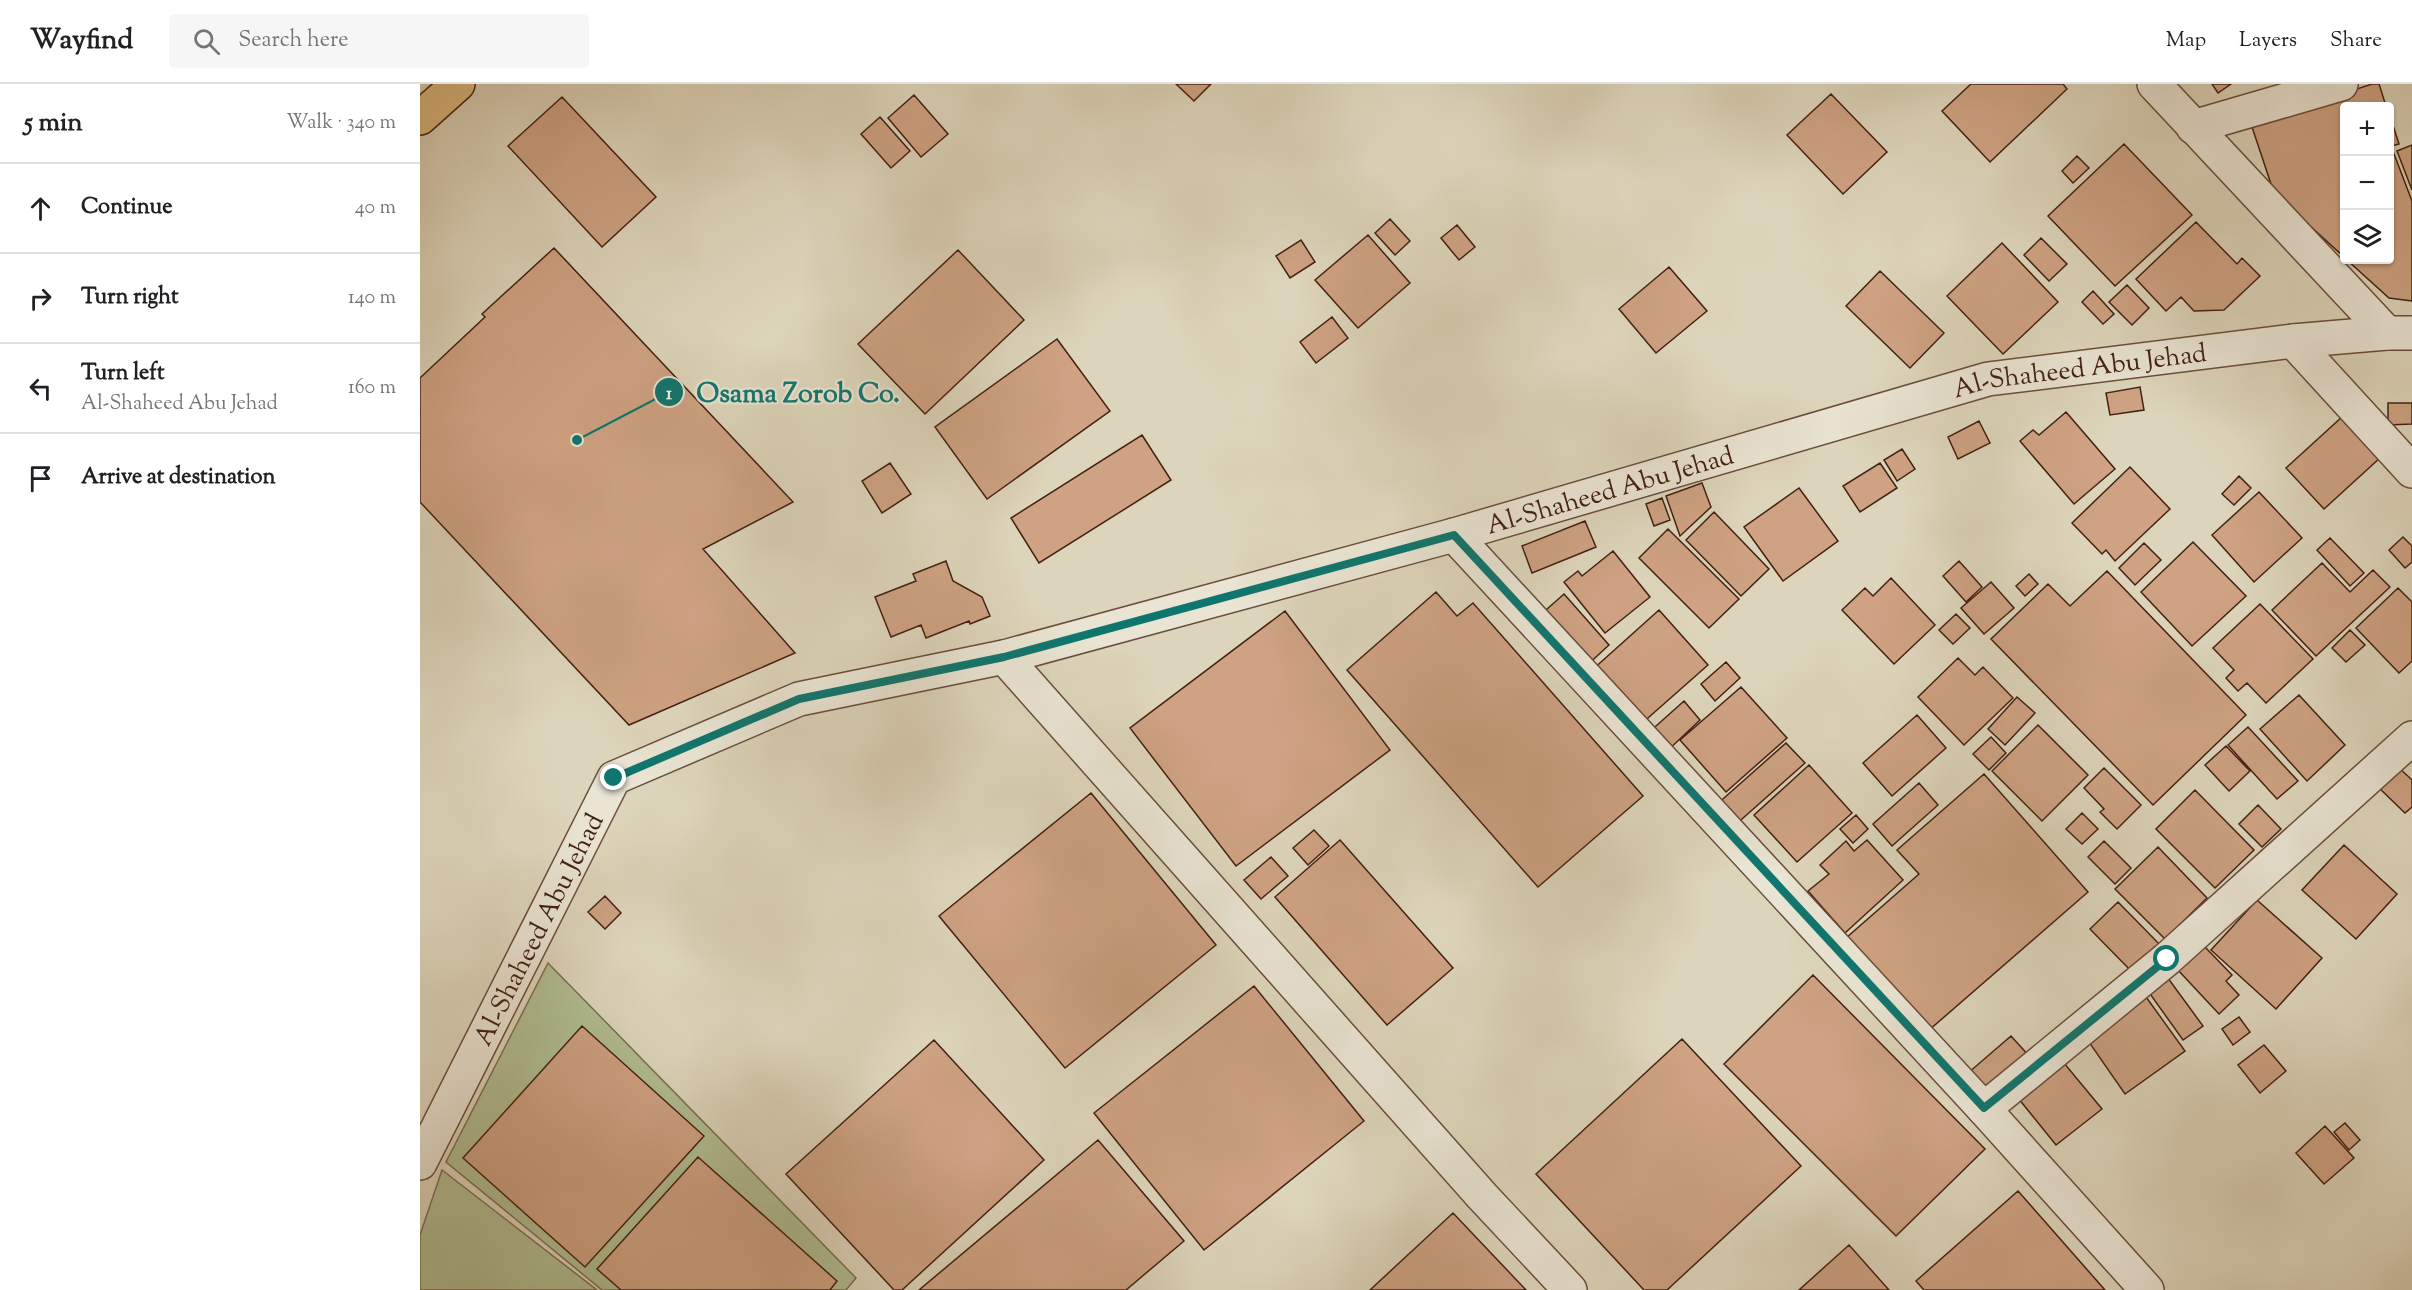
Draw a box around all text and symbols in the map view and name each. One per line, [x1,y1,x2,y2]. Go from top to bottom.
search box [169,14,589,68]
text: Wayfind [30,21,133,61]
icon: search [190,25,223,58]
text: Search here [238,25,349,57]
text: Map [2166,26,2206,56]
text: Layers [2239,26,2297,56]
text: Share [2330,26,2382,56]
map controls [2340,102,2394,264]
button: + [2340,102,2394,156]
text: 5 min [24,105,83,142]
text: Walk · 340 m [286,109,396,138]
button: − [2340,156,2394,210]
icon: ahead [24,192,57,225]
text: Continue [81,192,172,224]
text: 40 m [355,194,396,223]
button: layers [2340,210,2394,264]
icon: right [24,282,57,315]
text: Turn right [81,282,178,314]
text: 140 m [348,284,396,313]
street label: Al-Shaheed Abu Jehad [1949,336,2209,409]
text: Turn left [81,358,164,390]
callout: Osama Zorob Co. [654,370,912,415]
icon: left [24,372,57,405]
text: 160 m [348,374,396,403]
text: Osama Zorob Co. [696,376,900,415]
text: 1 [666,382,673,408]
text: Al-Shaheed Abu Jehad [81,390,278,419]
street label: Al-Shaheed Abu Jehad [1482,438,1739,546]
icon: arrive [24,462,57,495]
text: Arrive at destination [81,462,276,494]
route end [600,764,626,790]
street label: Al-Shaheed Abu Jehad [466,807,614,1053]
route start [2153,945,2179,971]

